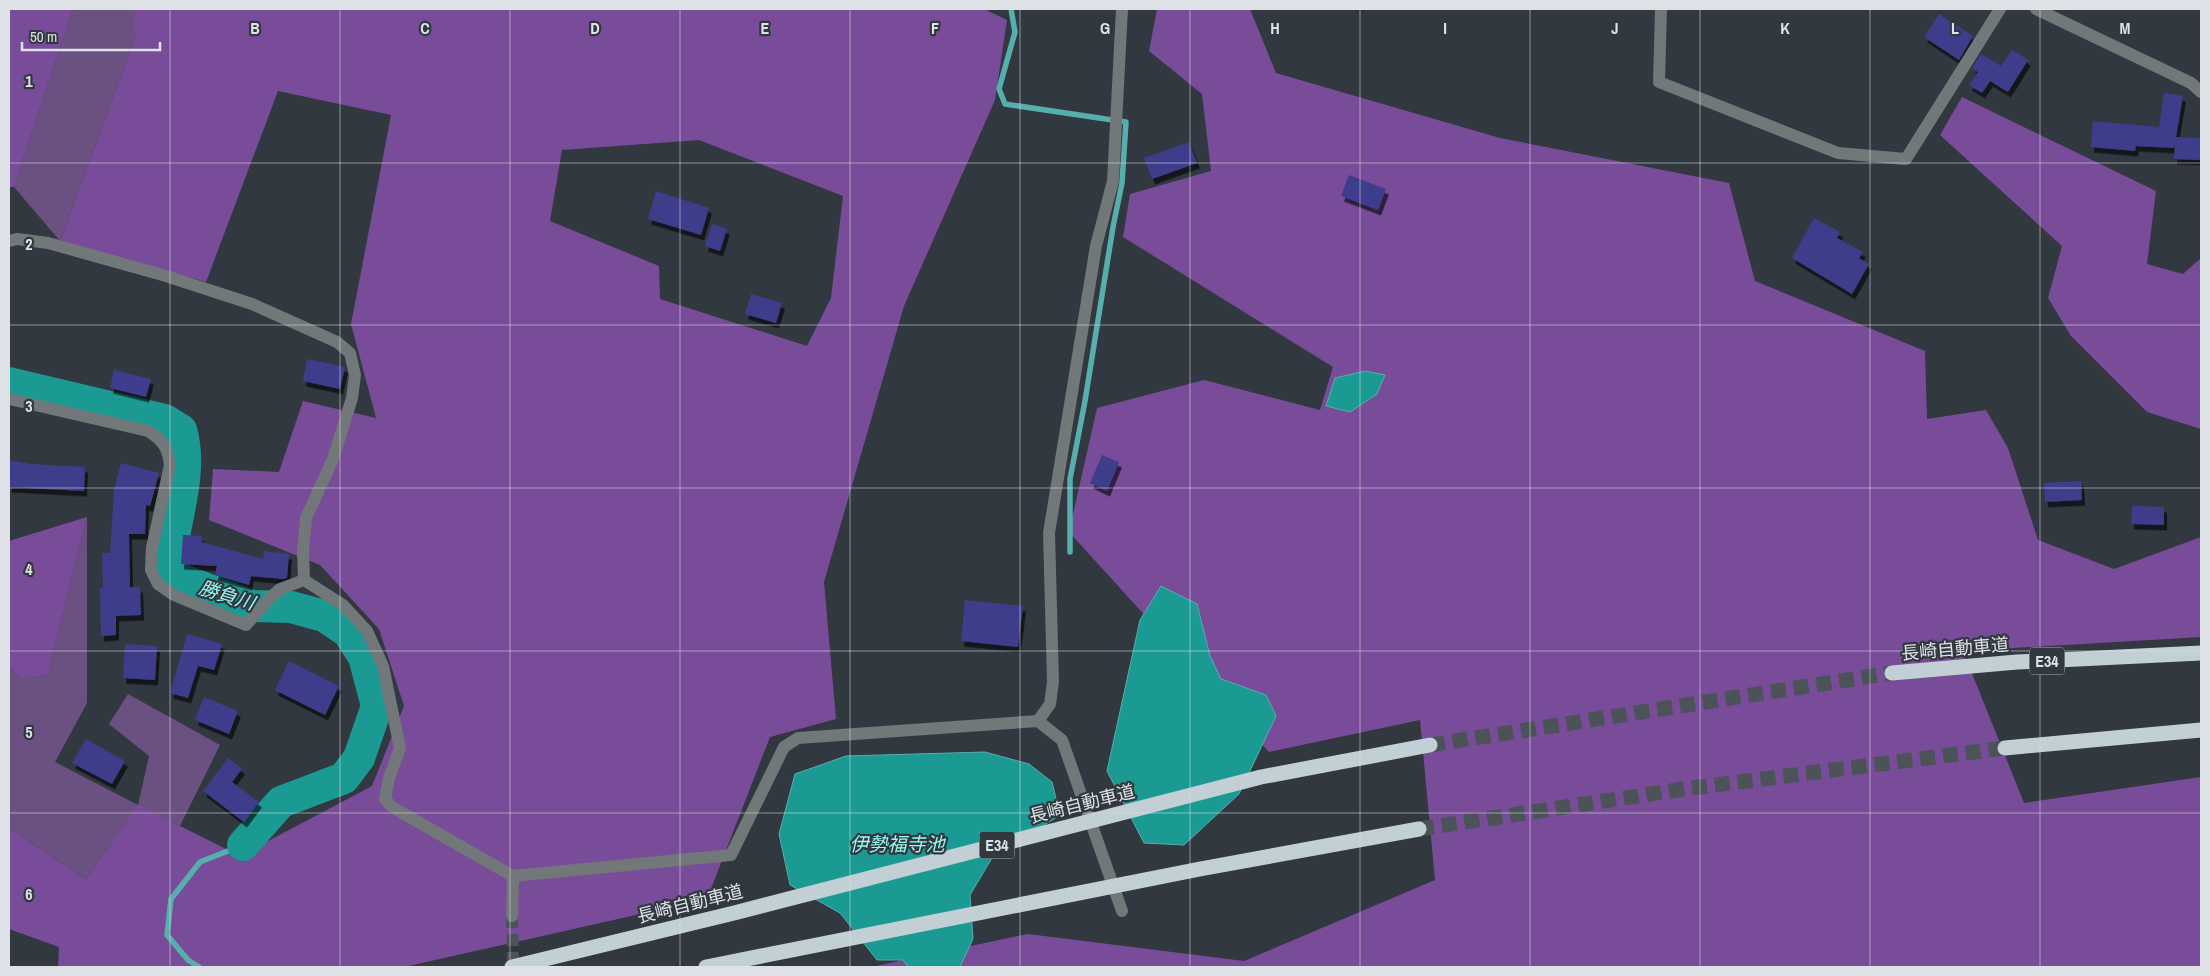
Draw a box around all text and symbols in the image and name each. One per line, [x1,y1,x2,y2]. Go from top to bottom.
text: B [250,17,260,39]
text: C [420,17,430,39]
text: D [590,17,600,39]
text: E [761,17,770,39]
text: F [931,17,939,39]
text: G [1100,17,1110,39]
text: H [1270,17,1280,39]
text: I [1443,17,1447,39]
text: J [1611,17,1619,39]
text: K [1780,17,1790,39]
text: L [1951,17,1959,39]
text: M [2120,17,2131,39]
scale bar [22,20,160,52]
text: 50 m [30,26,57,47]
text: 1 [25,70,33,92]
text: 2 [25,233,33,255]
text: 3 [25,395,33,417]
text: 4 [25,558,33,580]
water label: 勝負川 [196,574,260,616]
street label: 長崎自動車道 [1900,631,2010,666]
road number: E34 [2030,648,2064,674]
text: 5 [25,721,33,743]
street label: 長崎自動車道 [1026,778,1137,829]
water label: 伊勢福寺池 [849,831,946,857]
road number: E34 [980,832,1014,858]
street label: 長崎自動車道 [634,878,745,929]
text: 6 [25,883,33,905]

